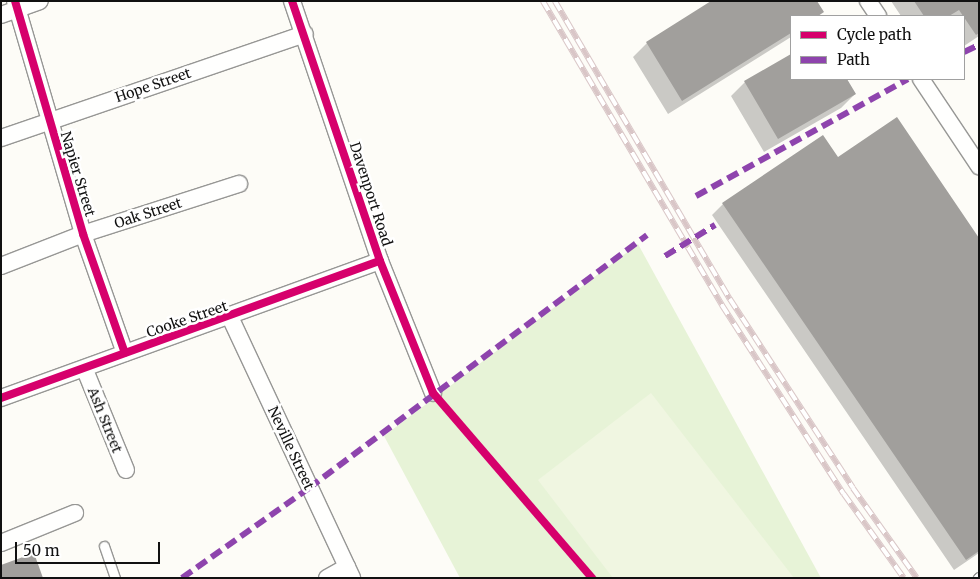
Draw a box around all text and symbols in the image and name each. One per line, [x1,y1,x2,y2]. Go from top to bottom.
legend [790,15,965,80]
text: Cycle path [837,25,912,44]
text: Path [837,50,870,69]
street label: Hope Street [113,64,193,106]
street label: Napier Street [57,129,99,219]
street label: Davenport Road [346,140,396,248]
street label: Oak Street [112,194,184,232]
street label: Cooke Street [144,297,230,341]
street label: Ash Street [84,385,126,455]
street label: Neville Street [264,404,318,492]
scale bar [18,532,162,564]
text: 50 m [23,541,60,560]

